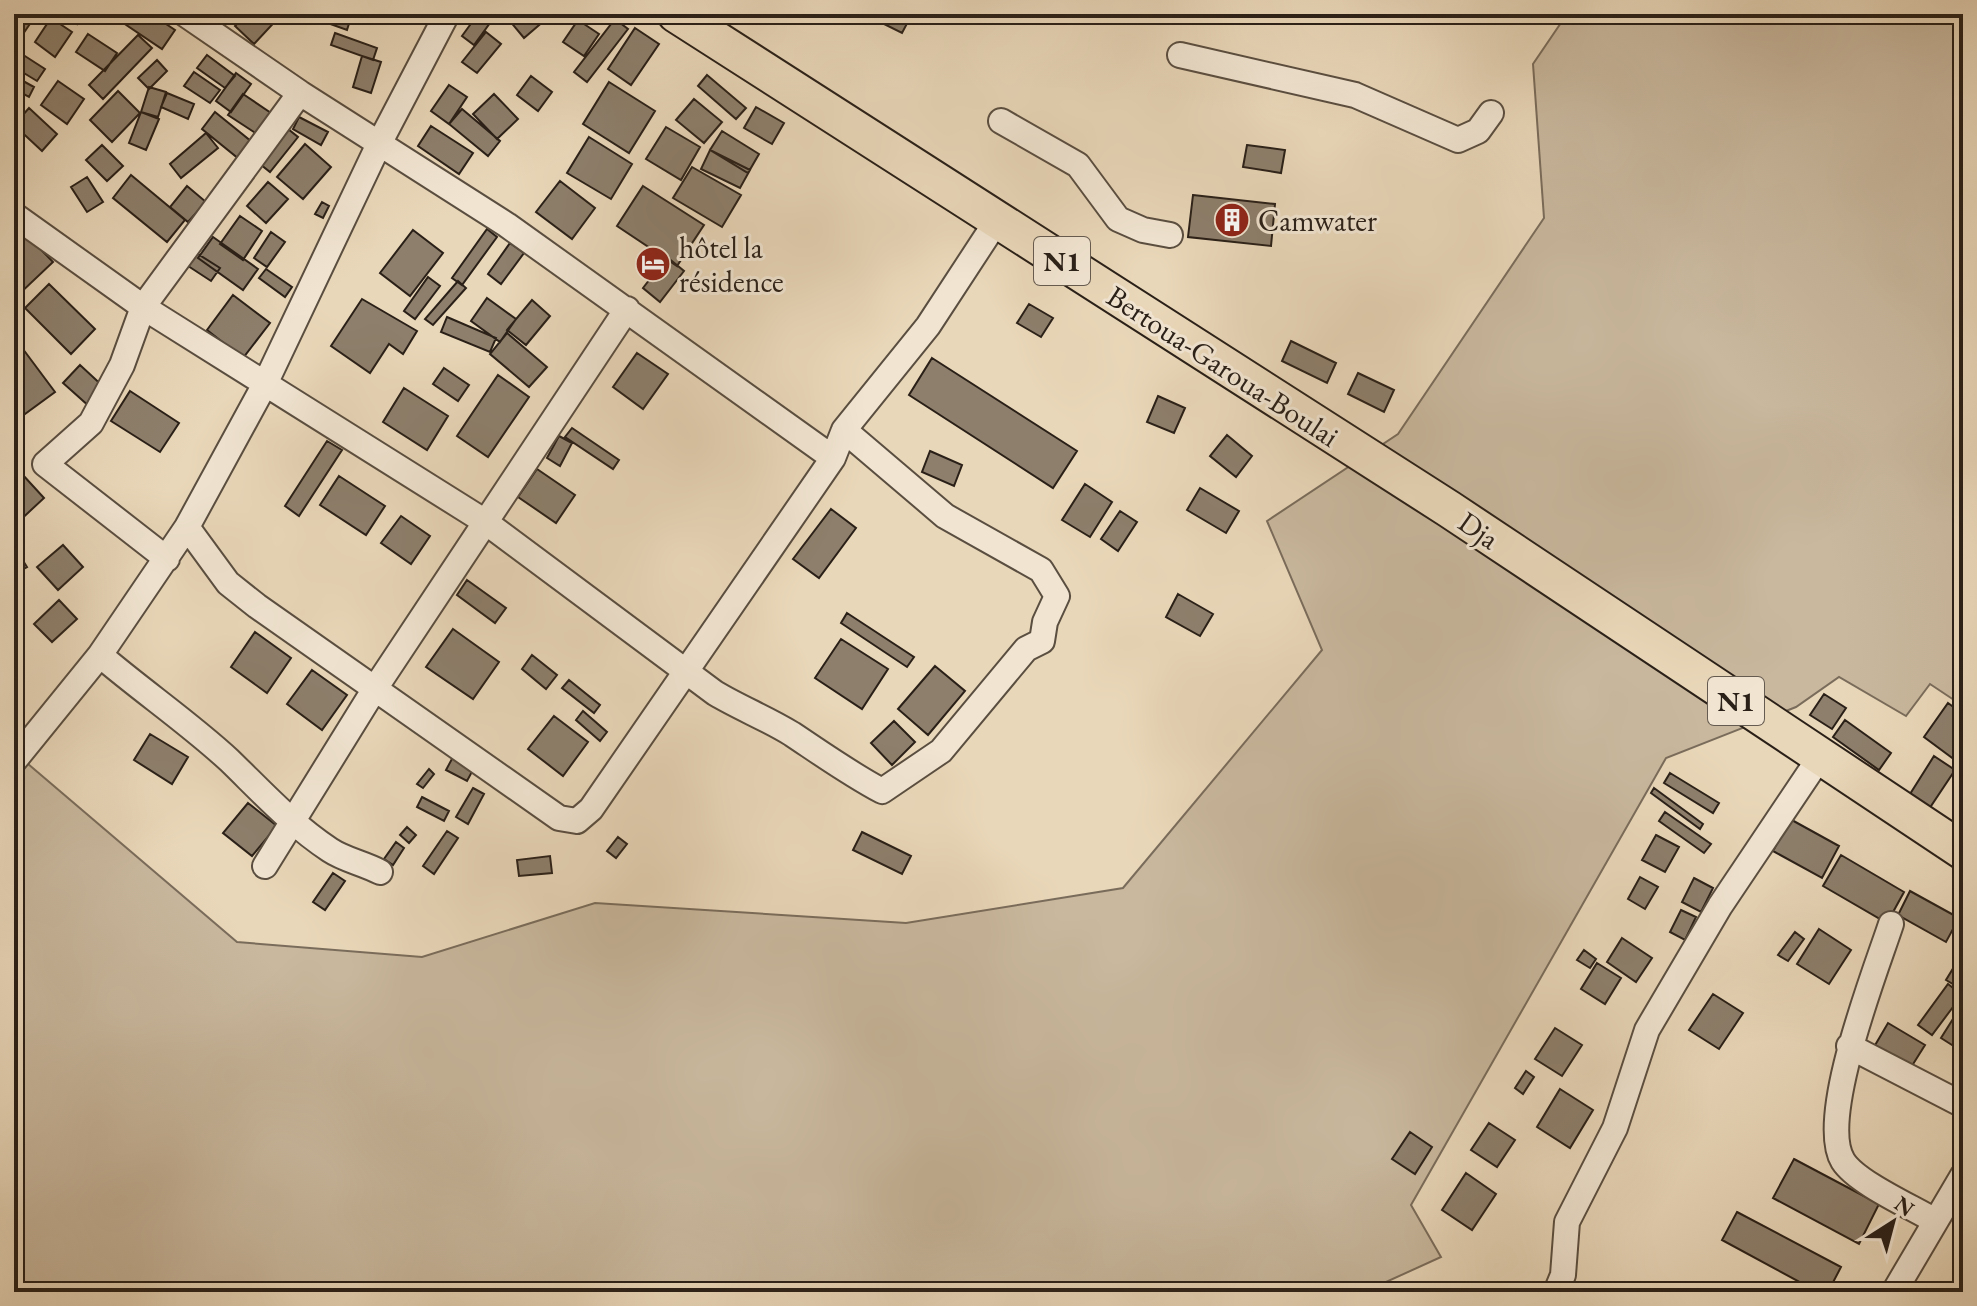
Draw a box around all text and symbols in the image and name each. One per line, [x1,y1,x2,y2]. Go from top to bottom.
building icon: Camwater [1213,201,1251,239]
place label: Camwater [1258,201,1377,240]
place label: hôtel la résidence [679,228,784,301]
road number: N1 [1034,237,1090,285]
hotel icon: hôtel la résidence [634,245,672,283]
street label: Bertoua-Garoua-Boulai [1100,276,1346,456]
street label: Dja [1451,502,1507,558]
road number: N1 [1708,677,1764,725]
north arrow [1853,1182,1933,1262]
text: N [1889,1189,1920,1223]

